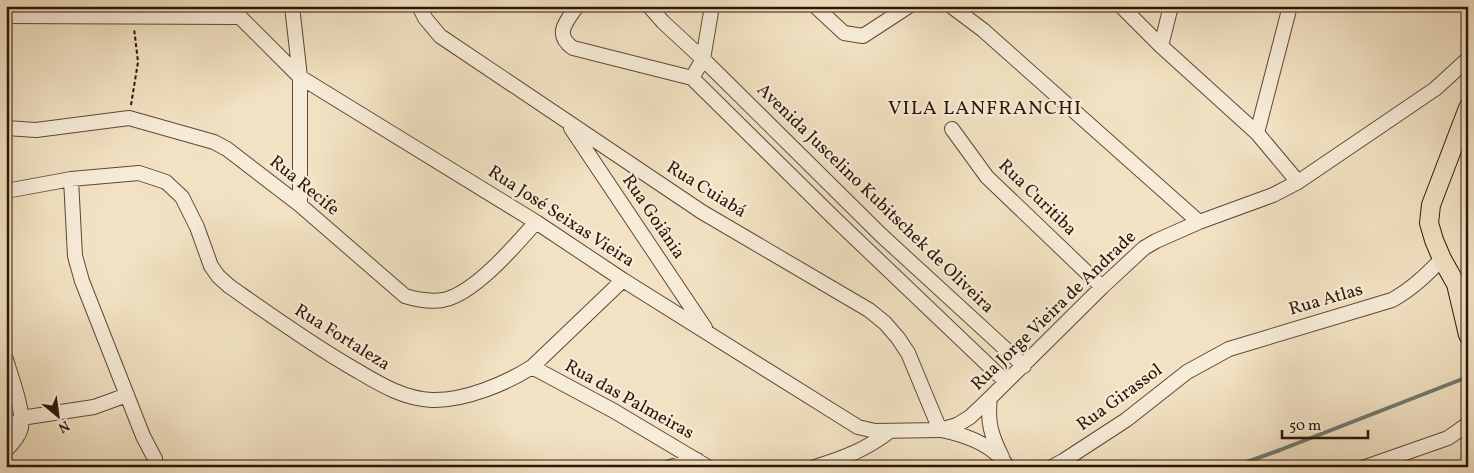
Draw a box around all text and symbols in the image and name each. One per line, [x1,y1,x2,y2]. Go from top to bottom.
street label: Avenida Juscelino Kubitschek de Oliveira [751,78,999,320]
district label: VILA LANFRANCHI [888,95,1082,123]
street label: Rua Recife [264,150,344,222]
street label: Rua Curitiba [992,154,1082,242]
street label: Rua Cuiabá [661,156,751,224]
street label: Rua José Seixas Vieira [483,160,639,274]
street label: Rua Goiânia [615,170,691,264]
street label: Rua Jorge Vieira de Andrade [966,225,1142,397]
street label: Rua Atlas [1286,278,1366,322]
street label: Rua Fortaleza [289,299,395,377]
street label: Rua das Palmeiras [560,354,698,446]
street label: Rua Girassol [1072,358,1168,438]
north arrow [32,390,82,440]
scale bar [1282,408,1368,440]
text: N [55,415,73,437]
text: 50 m [1289,416,1321,437]

